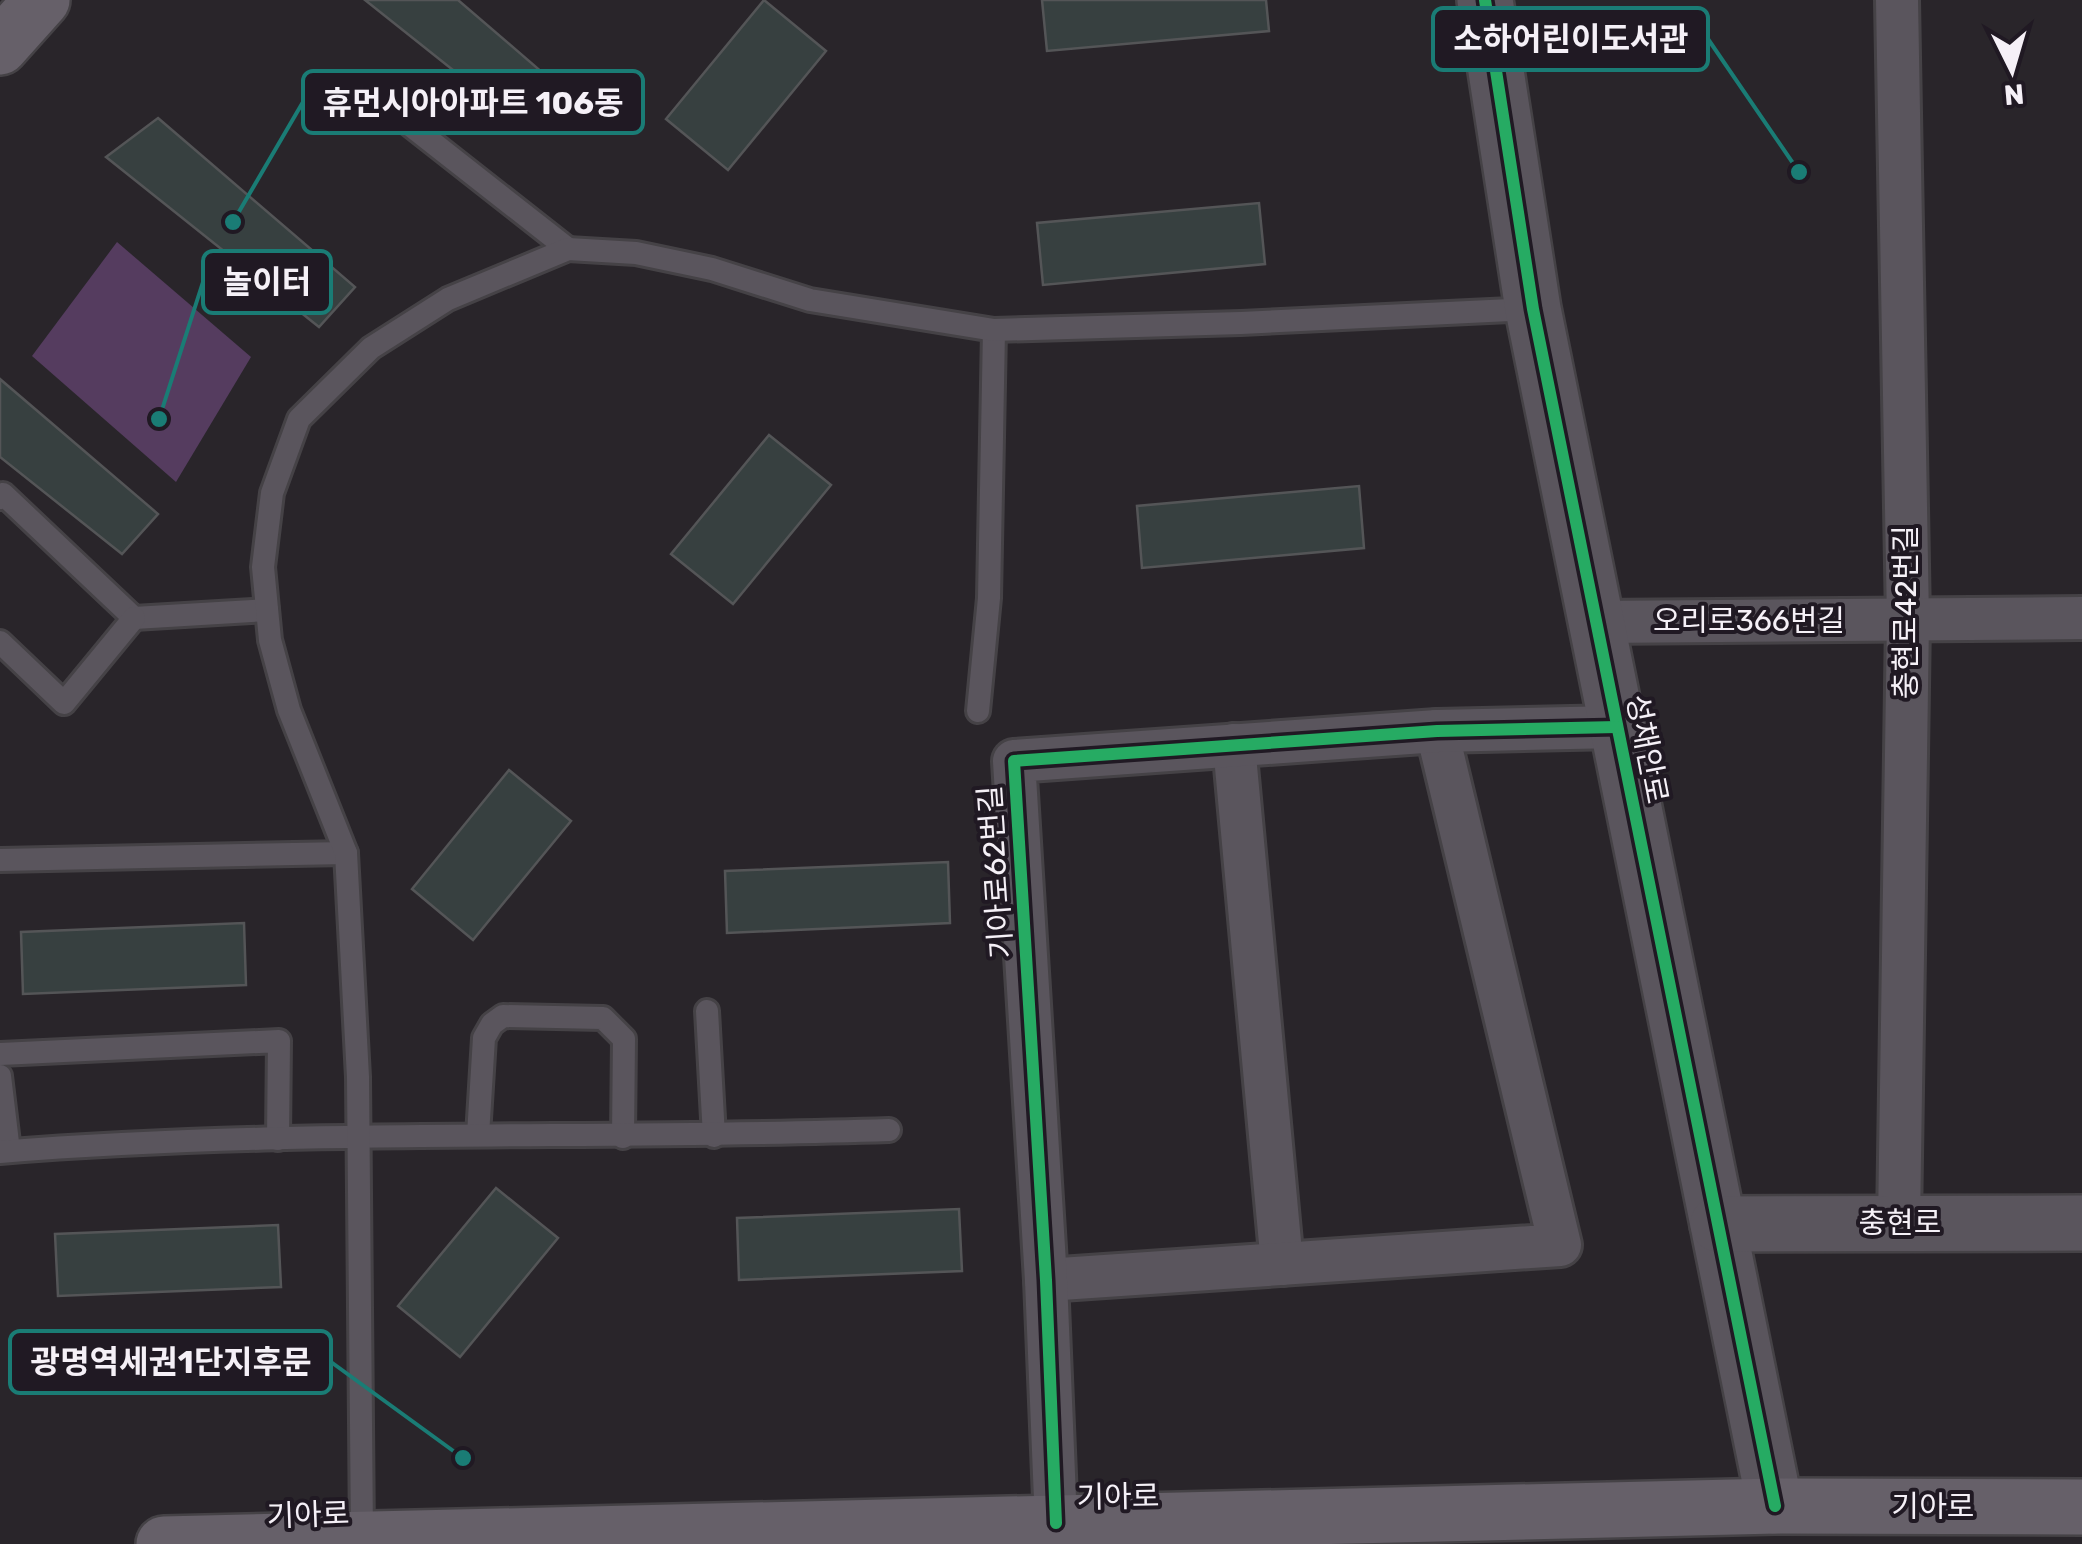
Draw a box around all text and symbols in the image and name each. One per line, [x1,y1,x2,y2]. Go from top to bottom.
callout: 소하어린이도서관 [1433,8,1708,70]
text: 소하어린이도서관 [1453,20,1689,58]
north arrow [1962,20,2062,120]
callout: 휴먼시아아파트 106동 [303,71,643,133]
text: N [2003,77,2026,112]
text: 휴먼시아아파트 106동 [323,84,623,122]
callout: 놀이터 [203,251,331,313]
text: 놀이터 [223,263,311,301]
street label: 충현로42번길 [1888,525,1924,699]
street label: 오리로366번길 [1653,603,1845,639]
street label: 성채안로 [1619,691,1675,807]
street label: 기아로62번길 [972,784,1020,960]
street label: 충현로 [1859,1205,1941,1241]
callout: 광명역세권1단지후문 [10,1331,331,1393]
text: 광명역세권1단지후문 [31,1343,311,1381]
street label: 기아로 [1076,1478,1160,1516]
street label: 기아로 [1892,1489,1974,1525]
street label: 기아로 [266,1496,350,1534]

